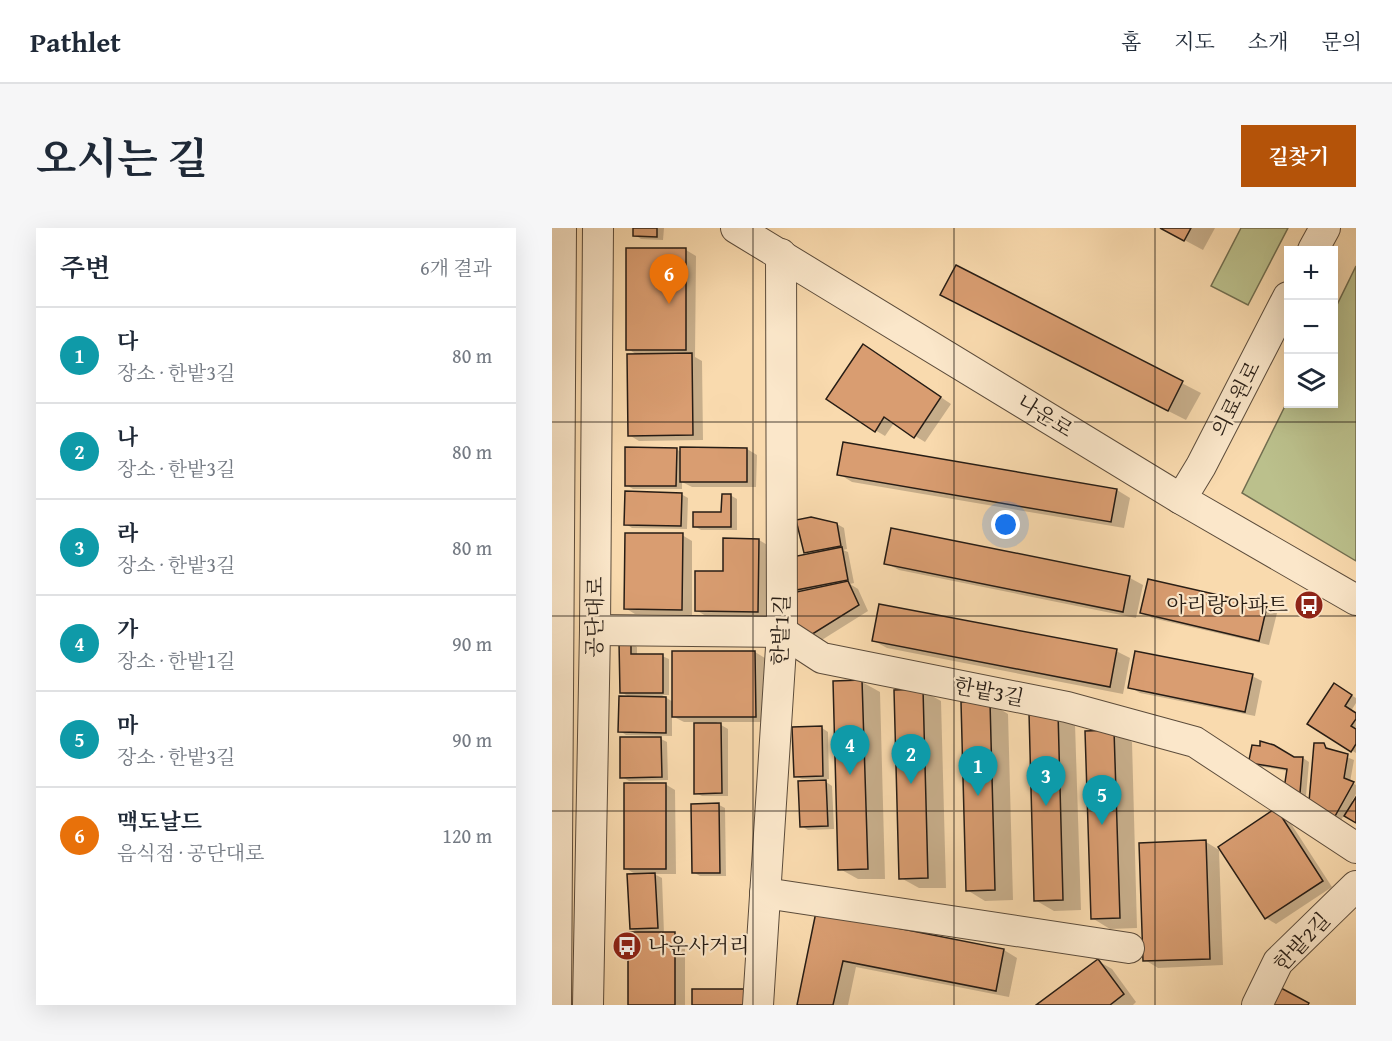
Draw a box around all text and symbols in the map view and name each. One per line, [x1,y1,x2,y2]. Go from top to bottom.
text: Pathlet [30,21,121,62]
text: 홈 [1121,26,1141,57]
text: 지도 [1174,26,1215,57]
text: 소개 [1248,26,1288,57]
text: 문의 [1321,26,1362,57]
button: 길찾기 [1241,125,1356,187]
text: 오시는 길 [36,127,208,188]
map controls [1284,246,1338,408]
button: + [1284,246,1338,300]
text: 주변 [60,248,110,287]
text: 6개 결과 [420,253,492,282]
pin: 6 [650,254,688,304]
button: − [1284,300,1338,354]
text: 다 [117,325,138,357]
text: 1 [74,341,85,370]
text: 80 m [452,341,492,370]
button: layers [1284,354,1338,408]
street label: 의료원로 [1203,356,1268,442]
text: 장소 · 한밭3길 [117,358,235,387]
street label: 나운로 [1011,386,1079,445]
text: 나 [117,421,138,453]
text: 2 [74,437,85,466]
text: 80 m [452,437,492,466]
text: 장소 · 한밭3길 [117,454,235,483]
your location [991,510,1020,539]
text: 라 [117,517,138,549]
text: 3 [74,533,85,562]
text: 80 m [452,533,492,562]
text: 장소 · 한밭3길 [117,550,235,579]
street label: 공단대로 [578,576,611,658]
place label: 아리랑아파트 [1166,589,1288,620]
bus stop icon: 아리랑아파트 [1293,589,1325,621]
street label: 한밭1길 [764,594,797,666]
text: 가 [117,613,138,645]
text: 4 [74,629,85,658]
text: 90 m [452,629,492,658]
text: 장소 · 한밭1길 [117,646,235,675]
street label: 한밭3길 [951,670,1027,713]
text: 마 [117,709,138,741]
text: 5 [74,725,85,754]
text: 90 m [452,725,492,754]
pin: 4 [830,726,870,775]
pin: 2 [892,734,930,784]
text: 장소 · 한밭3길 [117,742,235,771]
pin: 1 [958,746,998,796]
pin: 3 [1026,756,1066,806]
pin: 5 [1082,776,1122,825]
text: 맥도날드 [117,805,202,837]
text: 6 [74,821,85,850]
text: 120 m [442,821,492,850]
text: 음식점 · 공단대로 [117,838,264,867]
street label: 한밭2길 [1266,905,1337,978]
bus stop icon: 나운사거리 [611,930,643,962]
place label: 나운사거리 [648,930,749,961]

